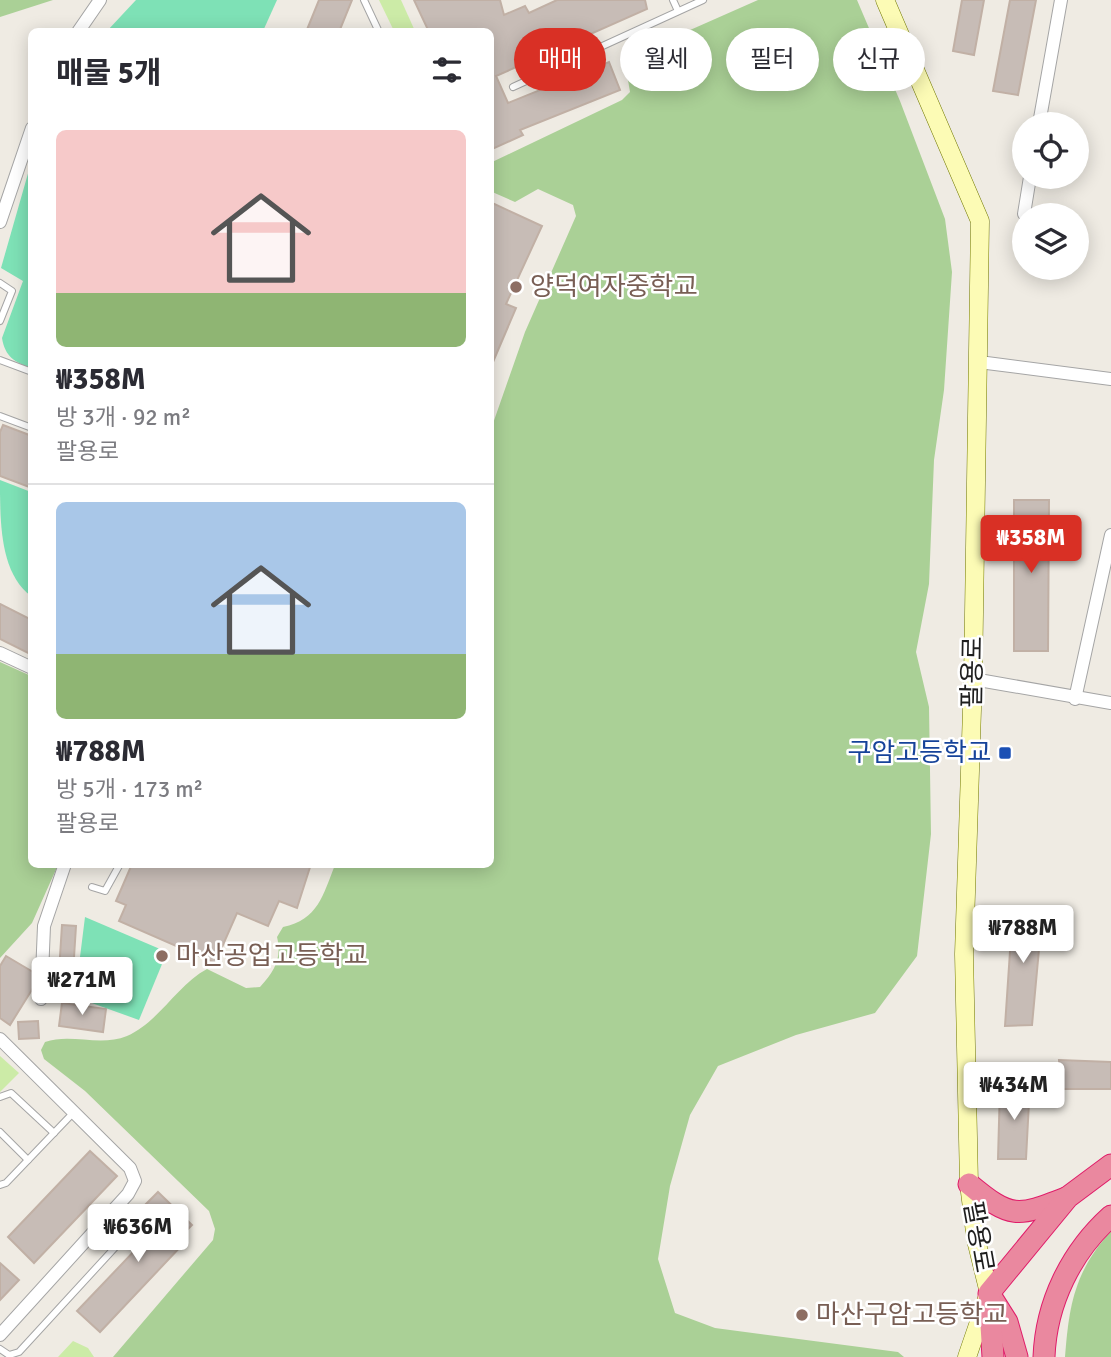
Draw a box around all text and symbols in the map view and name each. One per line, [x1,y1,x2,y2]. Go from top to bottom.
chip: 매매 [514,28,606,91]
chip: 월세 [620,28,712,91]
chip: 필터 [726,28,819,91]
chip: 신규 [833,28,925,91]
icon: filters [428,51,466,89]
text: 매물 5개 [56,55,162,92]
map controls [1012,112,1089,280]
button: locate [1012,112,1089,189]
icon: home [198,175,324,301]
button: layers [1012,203,1089,280]
place label: 양덕여자중학교 [530,271,697,303]
marker: 양덕여자중학교 [508,279,524,295]
text: ₩358M [56,361,146,398]
text: 방 3개 · 92 m² [56,403,191,432]
text: 팔용로 [56,437,119,466]
pin: ₩358M [982,516,1080,575]
text: ₩358M [997,523,1065,552]
icon: home [198,547,324,673]
street label: 팔용로 [956,636,990,708]
text: ₩788M [56,733,146,770]
place label: 구암고등학교 [847,737,991,769]
marker: 구암고등학교 [997,745,1013,761]
text: 방 5개 · 173 m² [56,775,203,804]
text: 팔용로 [56,809,119,838]
pin: ₩788M [974,906,1072,965]
text: ₩788M [989,913,1057,942]
place label: 마산공업고등학교 [176,940,367,972]
marker: 마산공업고등학교 [154,948,170,964]
pin: ₩271M [33,958,131,1017]
text: ₩271M [48,965,116,994]
pin: ₩434M [965,1062,1063,1122]
text: ₩434M [980,1070,1048,1099]
street label: 팔용로 [956,1199,1000,1275]
pin: ₩636M [89,1204,187,1264]
text: ₩636M [104,1212,172,1241]
place label: 마산구암고등학교 [816,1299,1007,1331]
marker: 마산구암고등학교 [794,1307,810,1323]

